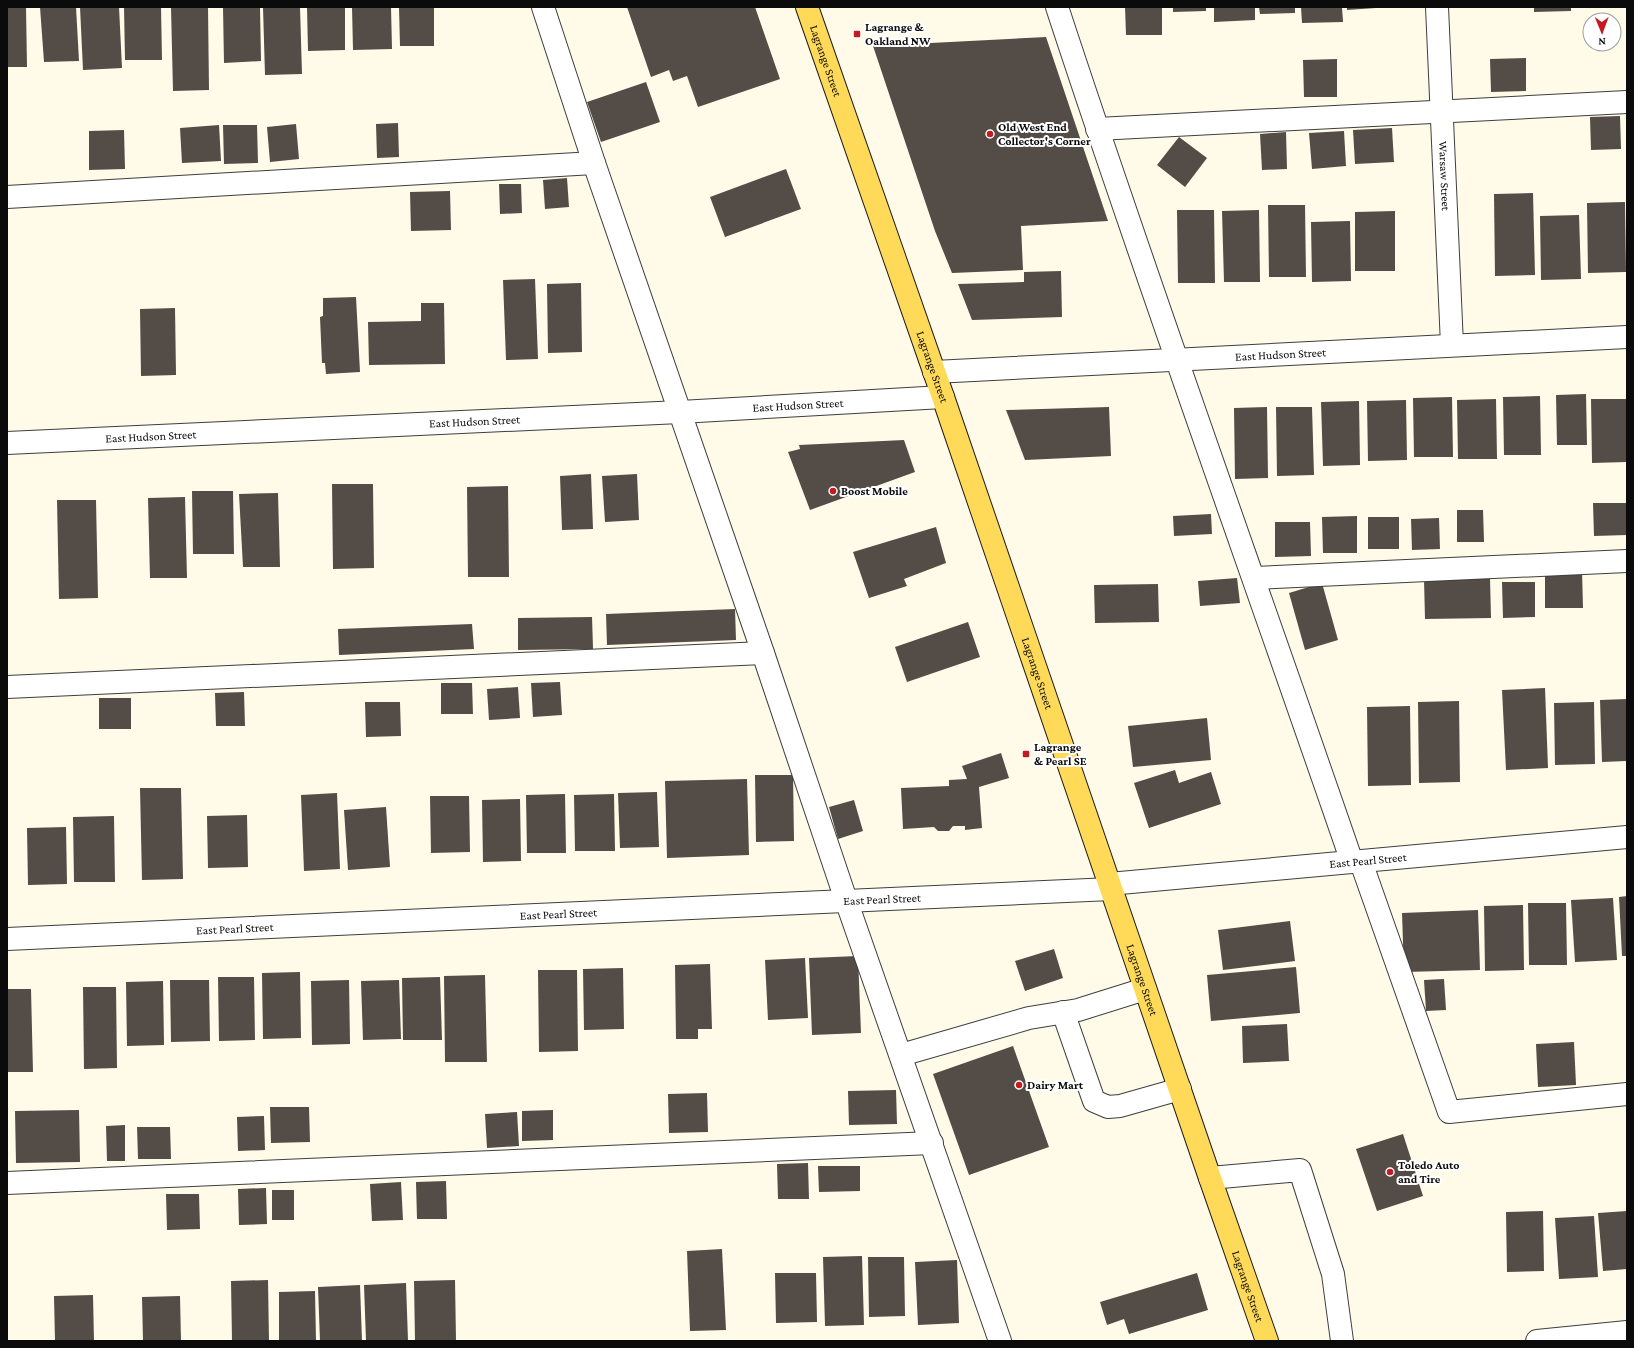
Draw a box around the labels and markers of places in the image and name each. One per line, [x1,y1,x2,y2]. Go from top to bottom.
place label: Lagrange & Oakland NW [865,20,931,48]
marker: Lagrange & Oakland NW [852,29,862,39]
place label: Old West End Collector's Corner [998,120,1091,148]
marker: Old West End Collector's Corner [985,129,995,139]
place label: Boost Mobile [841,484,908,498]
marker: Boost Mobile [828,486,838,496]
place label: Lagrange & Pearl SE [1034,740,1087,768]
marker: Lagrange & Pearl SE [1021,749,1031,759]
place label: Dairy Mart [1027,1078,1084,1092]
marker: Dairy Mart [1014,1080,1024,1090]
place label: Toledo Auto and Tire [1398,1158,1459,1186]
marker: Toledo Auto and Tire [1385,1167,1395,1177]

